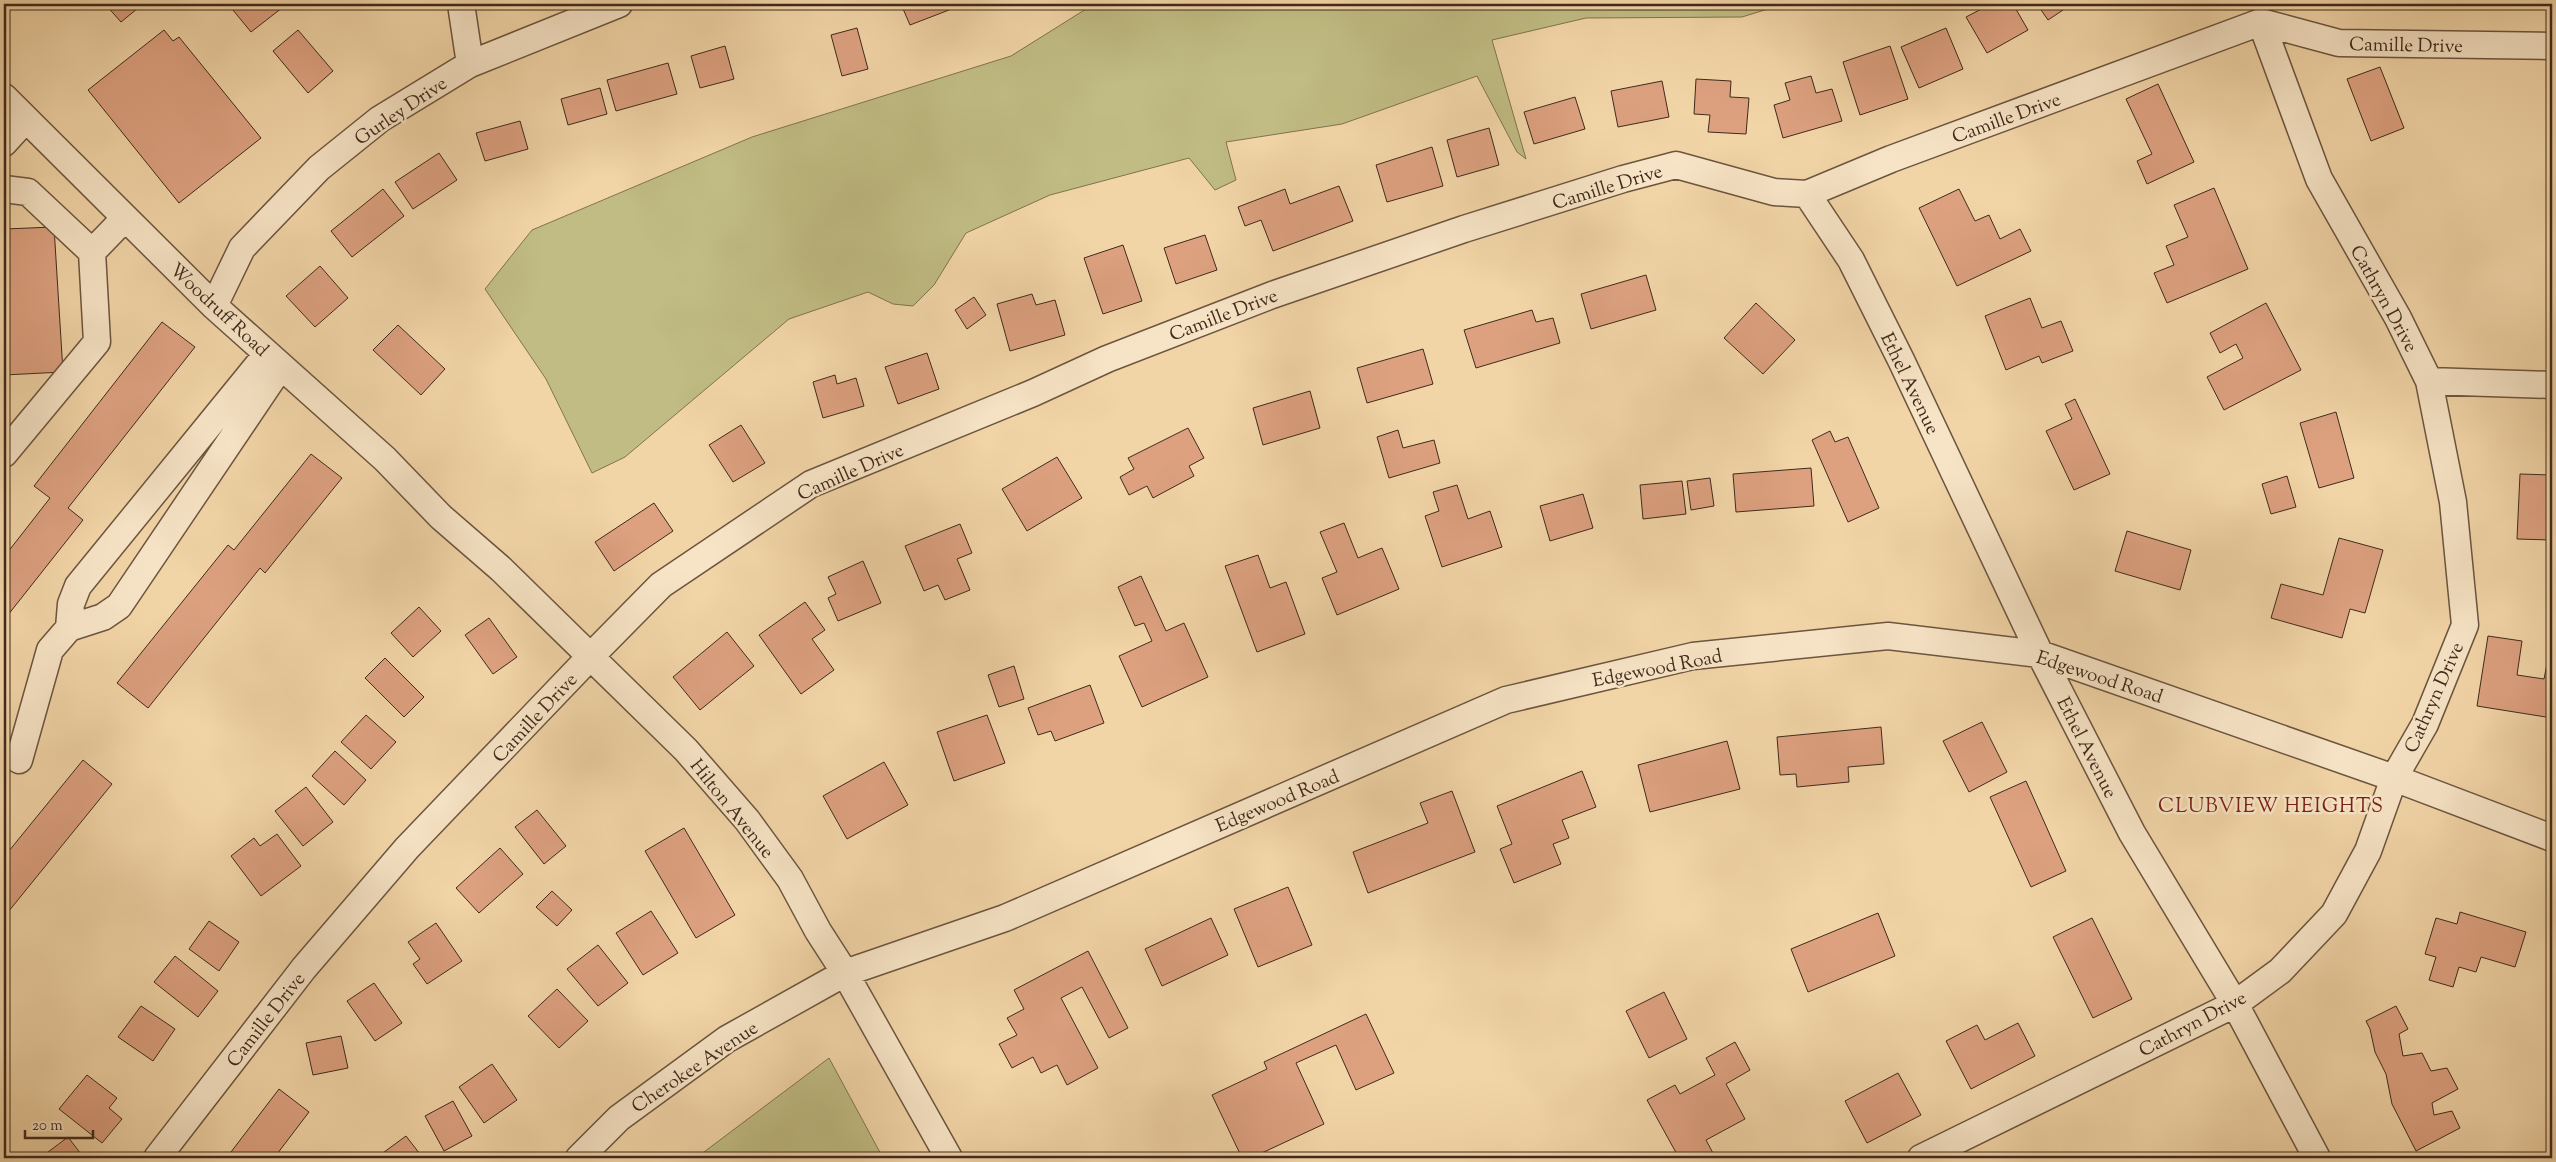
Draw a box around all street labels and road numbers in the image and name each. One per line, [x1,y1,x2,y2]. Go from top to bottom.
street label: Camille Drive [2349,32,2463,61]
street label: Gurley Drive [350,71,453,153]
street label: Camille Drive [1949,87,2065,152]
street label: Camille Drive [1549,159,1666,218]
street label: Cathryn Drive [2342,241,2423,358]
street label: Woodruff Road [163,258,274,364]
street label: Camille Drive [1166,283,1282,349]
street label: Ethel Avenue [1872,329,1945,440]
street label: Camille Drive [793,438,909,509]
street label: Cathryn Drive [2399,638,2472,758]
street label: Edgewood Road [1590,644,1725,695]
street label: Edgewood Road [2032,645,2166,712]
street label: Camille Drive [487,668,585,770]
street label: Ethel Avenue [2049,693,2123,804]
street label: Hilton Avenue [682,754,780,865]
street label: Edgewood Road [1212,764,1344,840]
street label: Camille Drive [221,967,313,1074]
street label: Cathryn Drive [2134,985,2252,1065]
street label: Cherokee Avenue [627,1015,764,1121]

